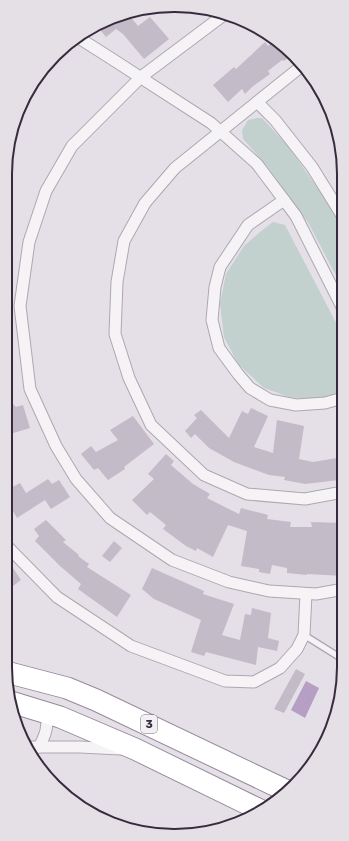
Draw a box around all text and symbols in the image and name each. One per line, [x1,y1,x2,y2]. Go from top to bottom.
road number: 3 [141,715,157,733]

